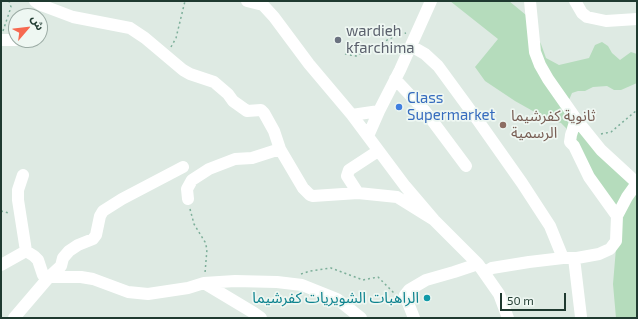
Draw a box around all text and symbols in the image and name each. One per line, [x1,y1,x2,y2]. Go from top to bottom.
north arrow [8,8,48,48]
text: ش [29,13,47,32]
place label: wardieh kfarchima [346,22,415,57]
marker: wardieh kfarchima [333,35,343,45]
place label: Class Supermarket [407,89,495,124]
marker: Class Supermarket [394,102,404,112]
place label: ثانوية كفرشيما الرسمية [511,107,596,142]
marker: ثانوية كفرشيما الرسمية [498,120,508,130]
scale bar [502,285,568,311]
place label: الراهبات الشويريات كفرشيما [252,289,419,307]
marker: الراهبات الشويريات كفرشيما [422,293,432,303]
text: 50 m [507,293,534,307]

